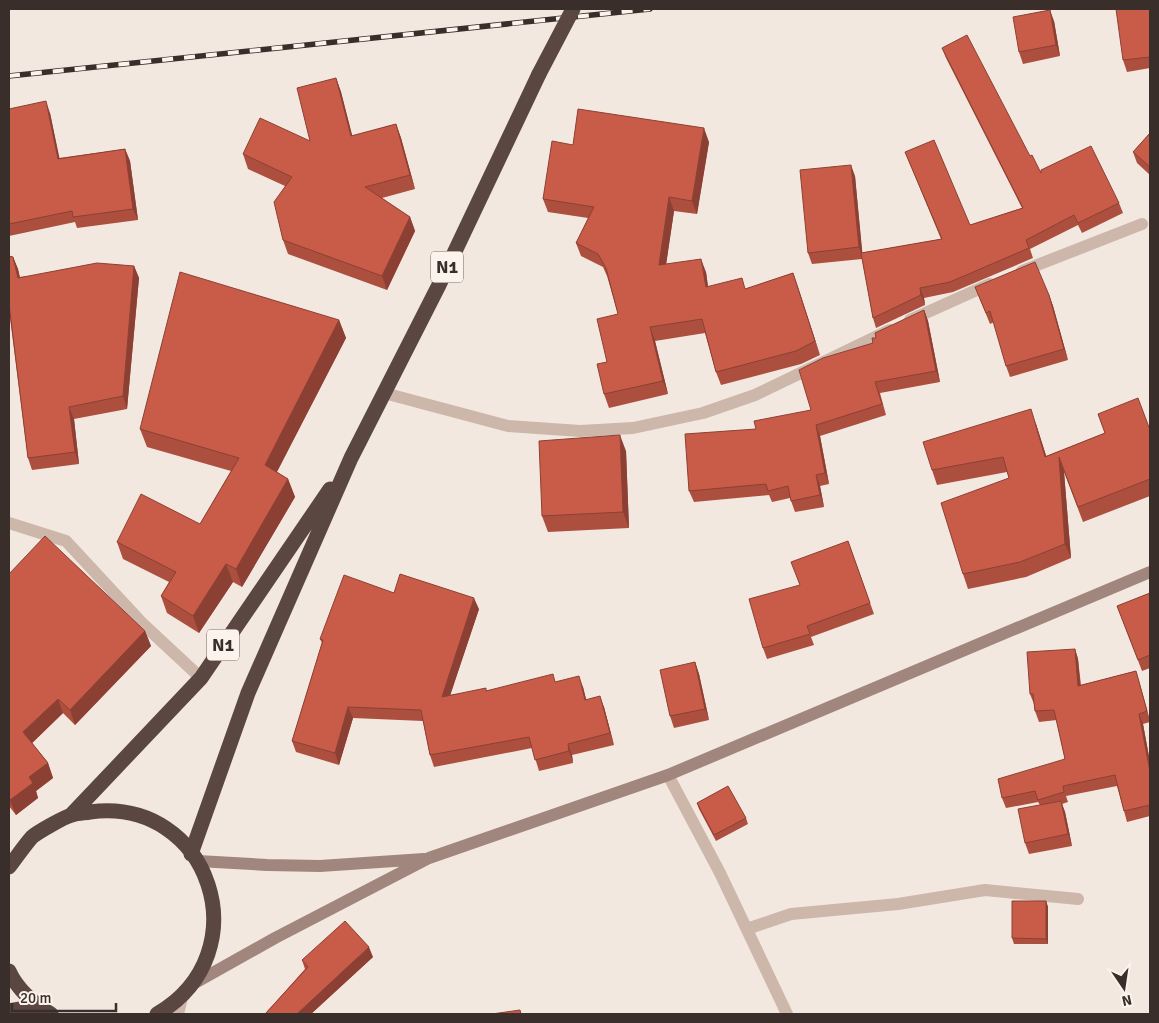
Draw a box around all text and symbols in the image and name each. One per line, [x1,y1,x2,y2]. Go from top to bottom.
road number: N1 [431,252,463,282]
road number: N1 [207,630,239,660]
north arrow [1099,963,1149,1013]
scale bar [12,980,116,1012]
text: 20 m [20,989,51,1007]
text: N [1120,991,1133,1010]

